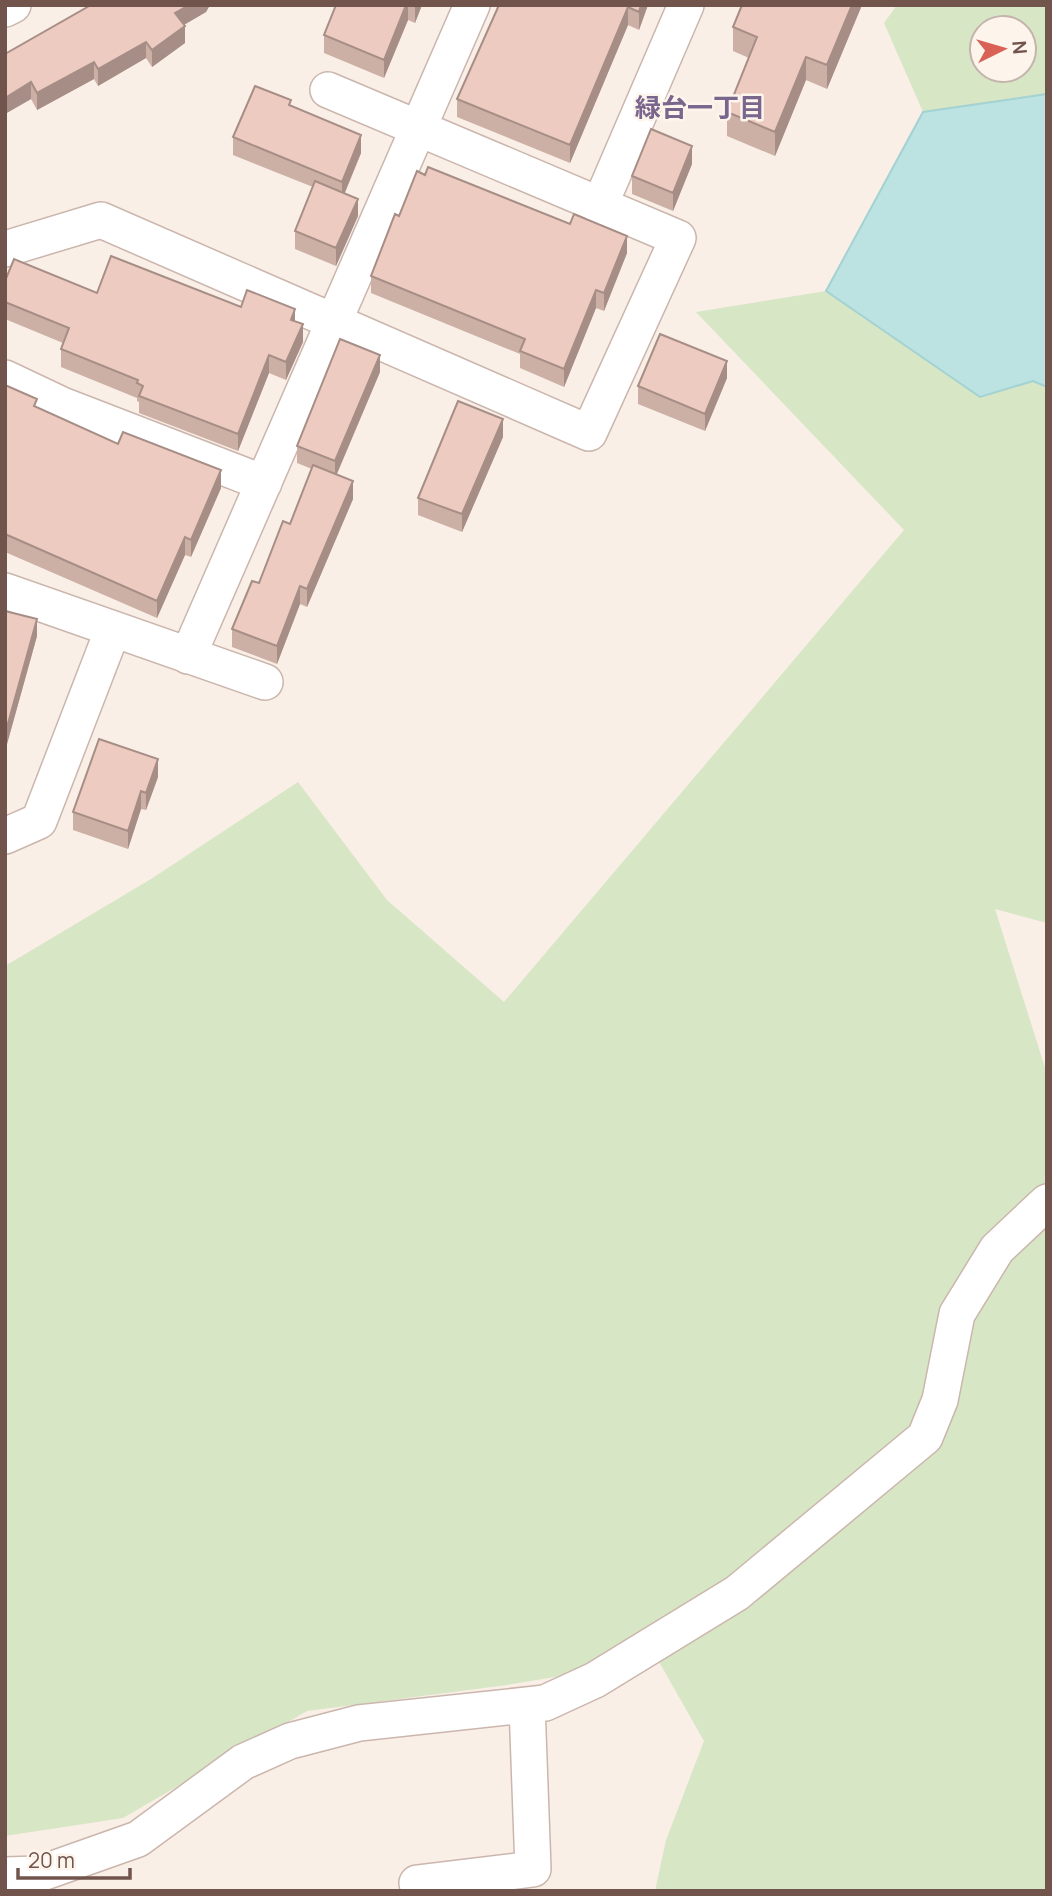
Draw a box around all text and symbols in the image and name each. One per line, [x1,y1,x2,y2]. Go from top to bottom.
north arrow [968,14,1038,84]
text: N [1006,40,1033,55]
district label: 緑台一丁目 [635,89,765,125]
scale bar [18,1836,130,1880]
text: 20 m [28,1846,75,1874]

